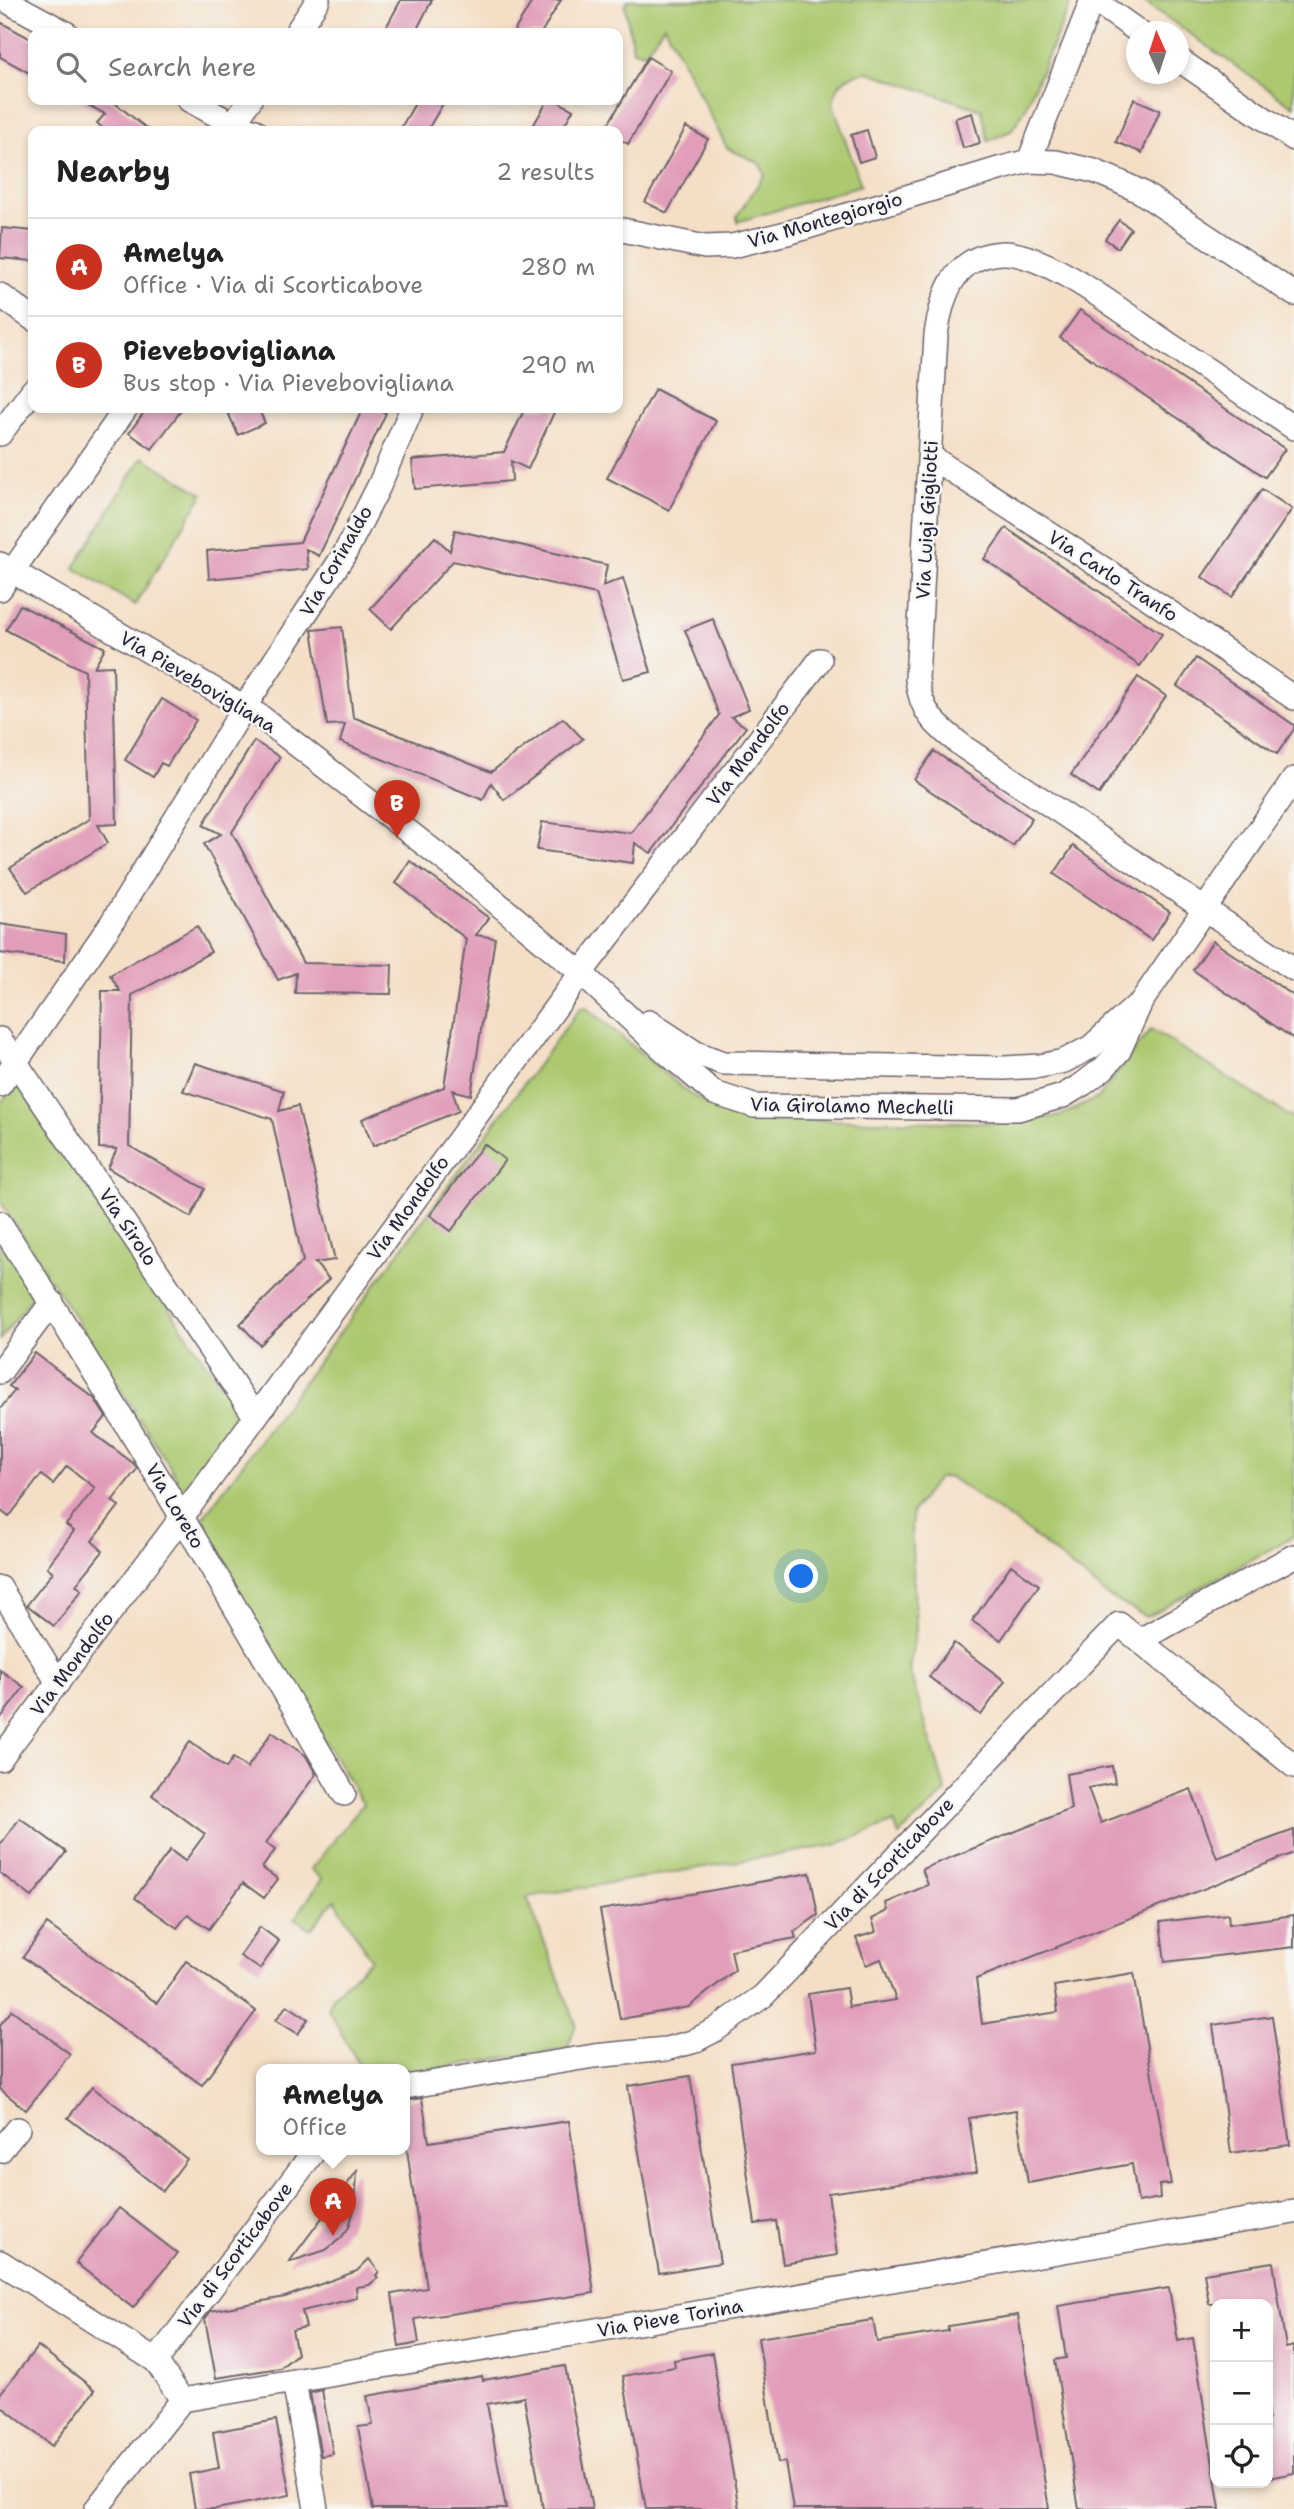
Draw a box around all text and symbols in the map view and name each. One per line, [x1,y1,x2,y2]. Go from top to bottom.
north arrow [1126,21,1189,84]
search box [28,28,623,105]
icon: search [52,48,90,86]
text: Search here [108,49,257,84]
text: Nearby [56,151,171,192]
text: 2 results [496,157,595,187]
street label: Via Montegiorgio [745,186,905,254]
text: Amelya [123,235,224,270]
text: A [70,252,88,282]
text: 280 m [520,252,595,282]
text: Office · Via di Scorticabove [123,270,423,300]
text: Pievebovigliana [123,333,336,368]
text: B [72,350,86,380]
text: 290 m [521,350,595,380]
text: Bus stop · Via Pievebovigliana [123,368,454,398]
street label: Via Luigi Gigliotti [910,440,944,600]
street label: Via Corinaldo [294,501,378,621]
street label: Via Carlo Tranfo [1043,525,1183,627]
street label: Via Pievebovigliana [115,625,281,739]
street label: Via Mondolfo [701,697,795,811]
pin: B [374,780,420,838]
street label: Via Girolamo Mechelli [750,1092,954,1120]
street label: Via Mondolfo [361,1150,455,1266]
street label: Via Sirolo [93,1183,163,1271]
street label: Via Loreto [140,1459,210,1553]
your location [784,1559,818,1593]
street label: Via Mondolfo [25,1607,119,1721]
street label: Via di Scorticabove [819,1792,959,1936]
popup [256,2064,410,2155]
text: Amelya [283,2077,383,2112]
text: Office [283,2112,347,2142]
street label: Via di Scorticabove [172,2177,298,2333]
pin: A [310,2178,356,2236]
street label: Via Pieve Torina [595,2293,745,2343]
map controls [1210,2299,1273,2488]
button: + [1210,2299,1273,2362]
button: − [1210,2362,1273,2425]
button: locate [1210,2425,1273,2488]

